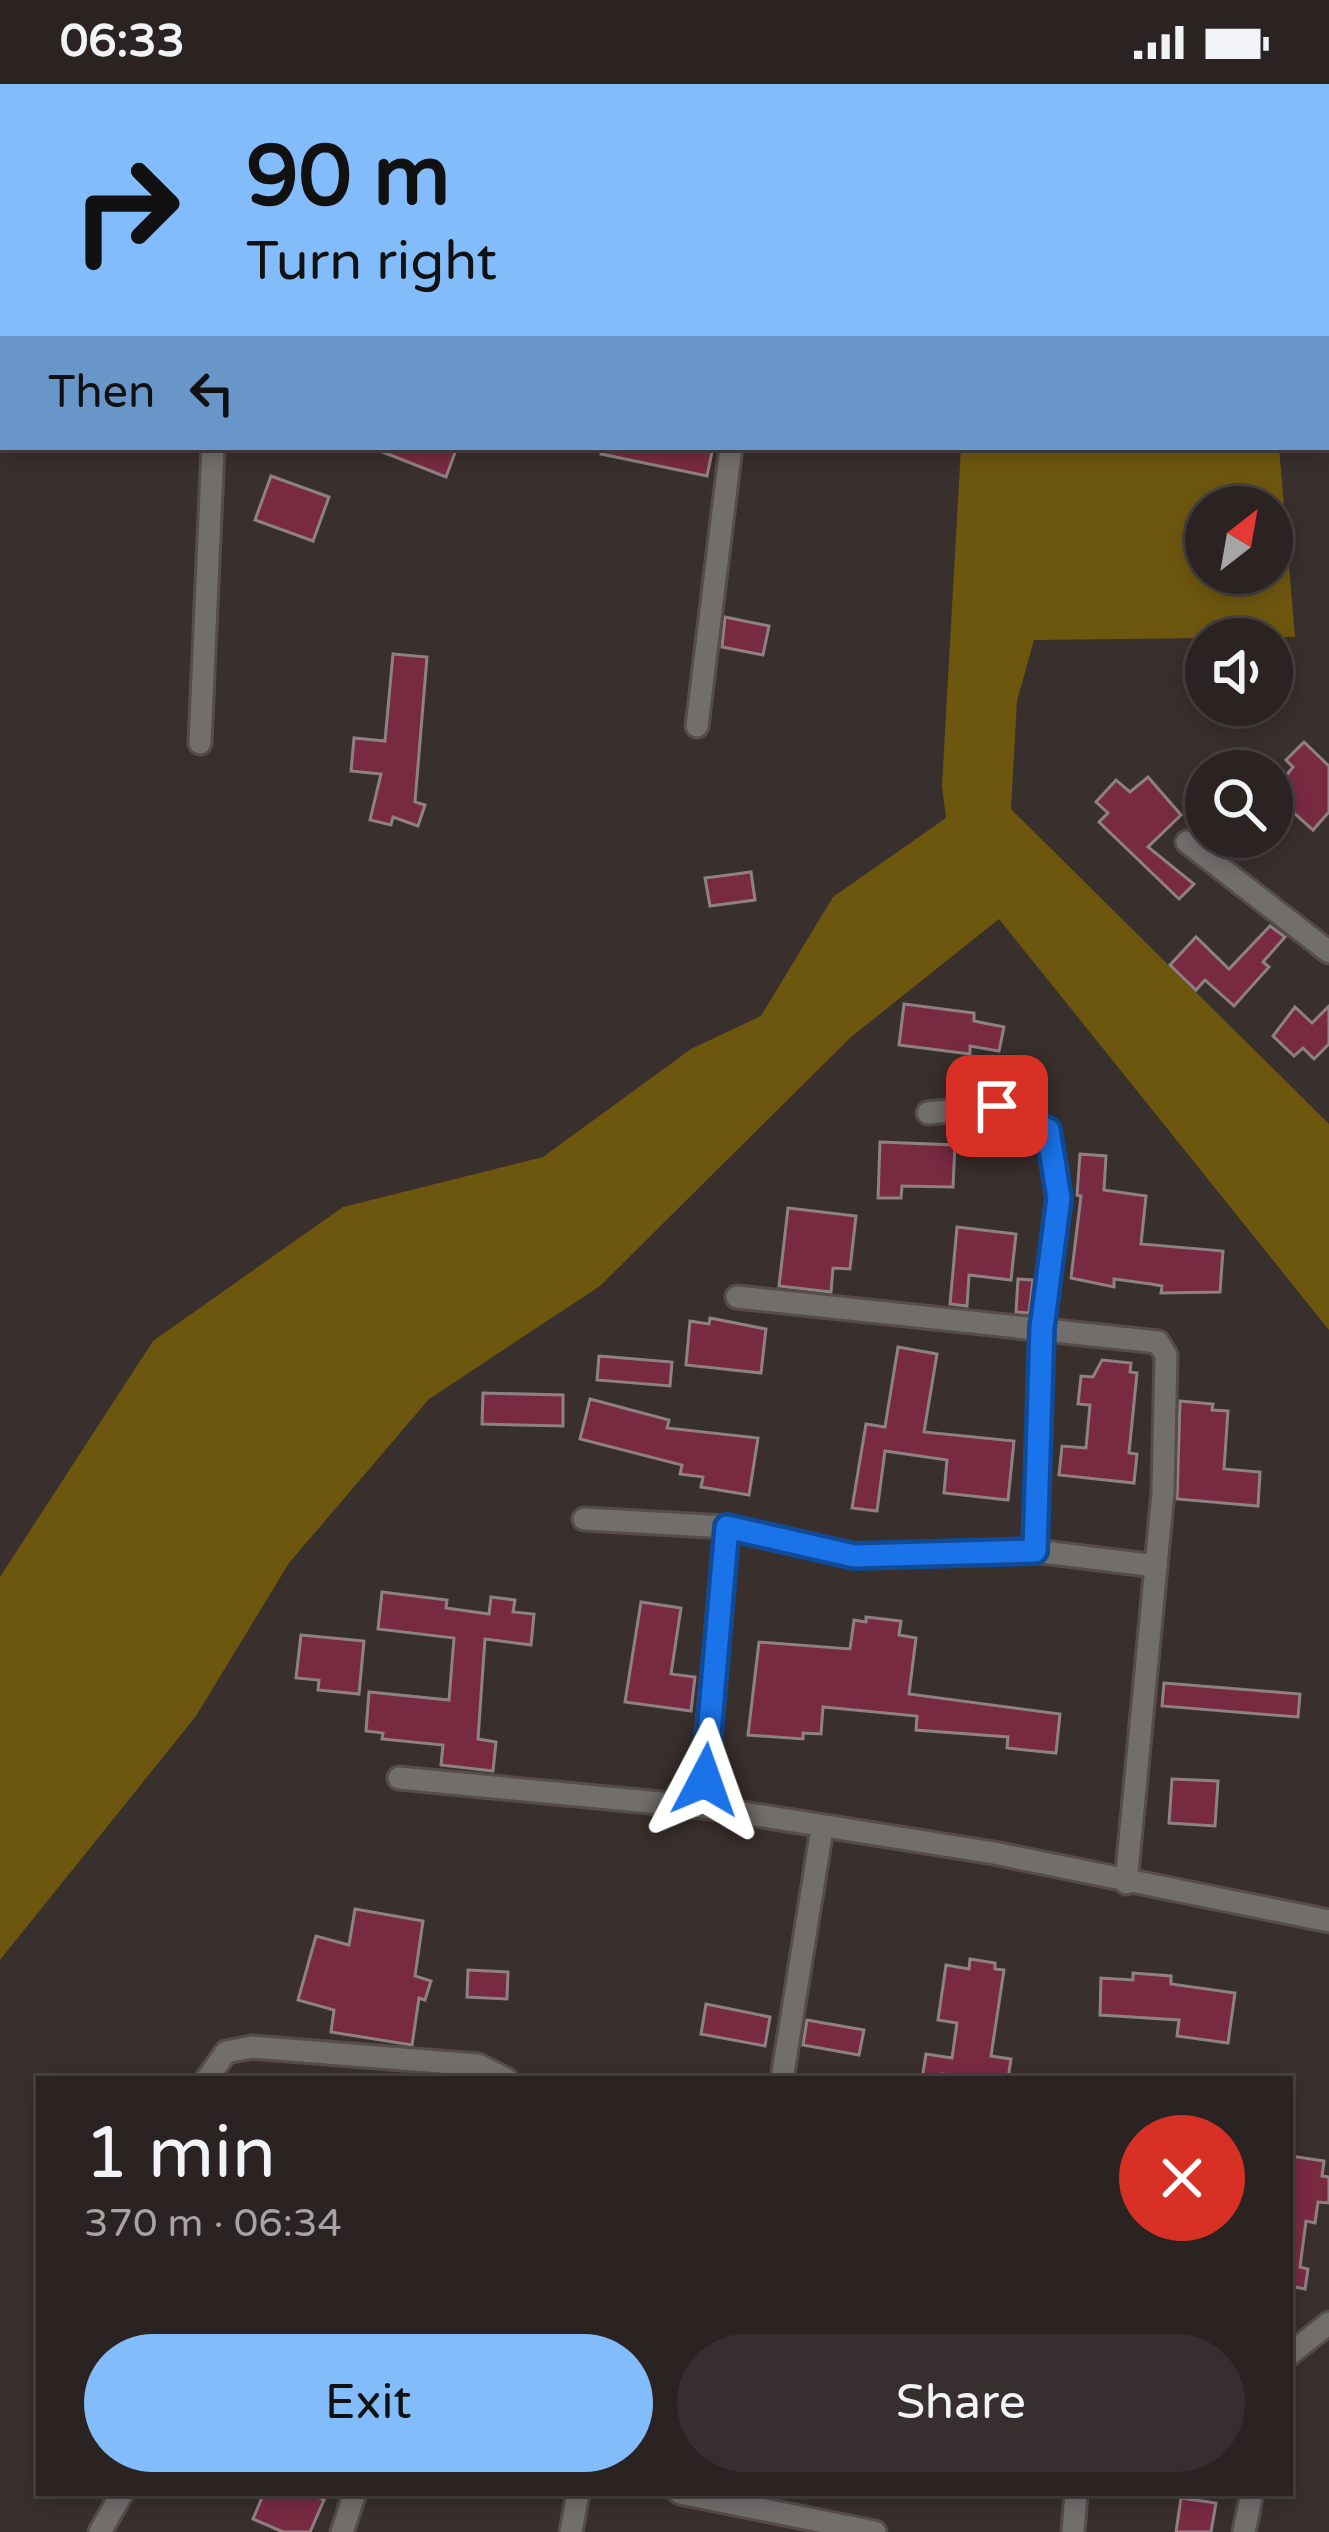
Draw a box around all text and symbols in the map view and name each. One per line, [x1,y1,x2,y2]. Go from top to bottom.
text: 06:33 [60,15,185,69]
text: 90 m [246,127,450,228]
icon: right [48,132,204,288]
text: Turn right [246,229,497,294]
icon: left [179,360,245,426]
text: Then [48,366,155,420]
north arrow [1185,486,1293,594]
map controls [1185,486,1293,858]
button: sound [1185,618,1293,726]
button: search [1185,750,1293,858]
pin [946,1055,1048,1157]
icon: arrive [964,1073,1030,1139]
position arrow [642,1717,768,1843]
text: 1 min [84,2111,276,2198]
button: close [1119,2115,1245,2241]
text: 370 m · 06:34 [84,2200,342,2247]
button: Exit [84,2334,653,2472]
button: Share [677,2334,1245,2472]

